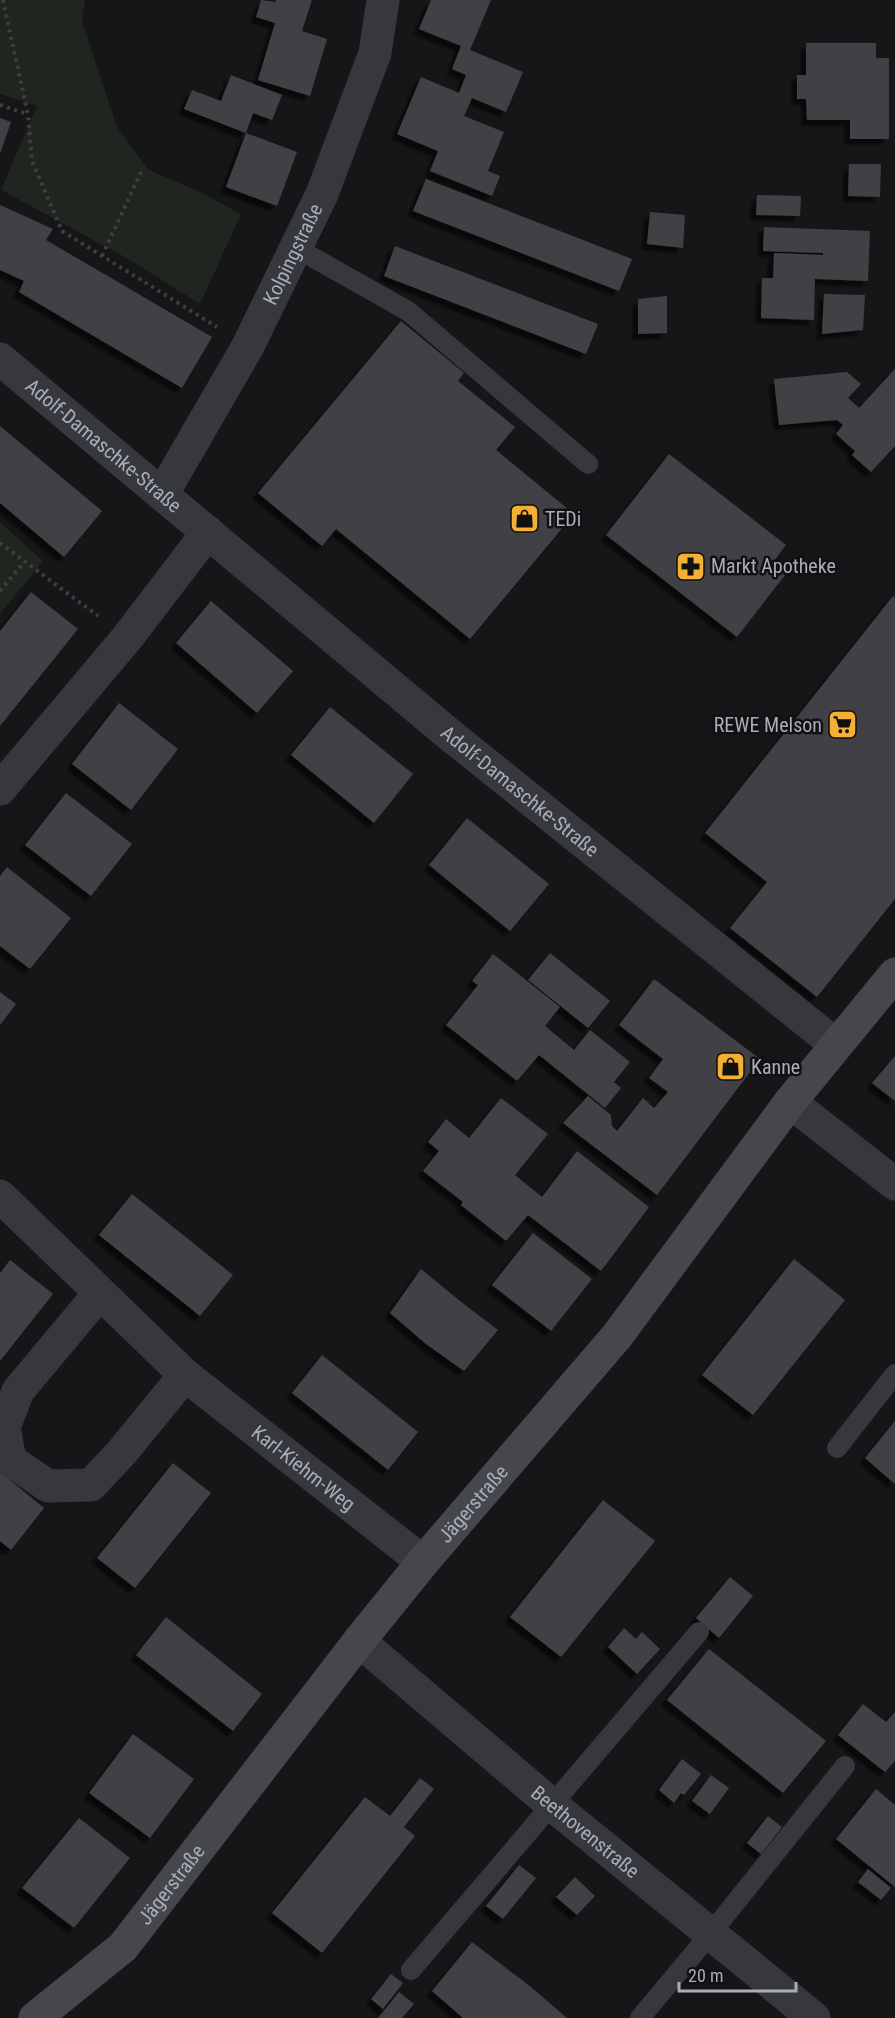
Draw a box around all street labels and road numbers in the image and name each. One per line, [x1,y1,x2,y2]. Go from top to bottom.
street label: Kolpingstraße [258,200,327,309]
street label: Adolf-Damaschke-Straße [21,374,186,518]
street label: Adolf-Damaschke-Straße [436,720,604,862]
street label: Karl-Kiehm-Weg [247,1420,360,1516]
street label: Jägerstraße [433,1460,513,1547]
street label: Beethovenstraße [526,1780,644,1883]
street label: Jägerstraße [133,1840,210,1929]

